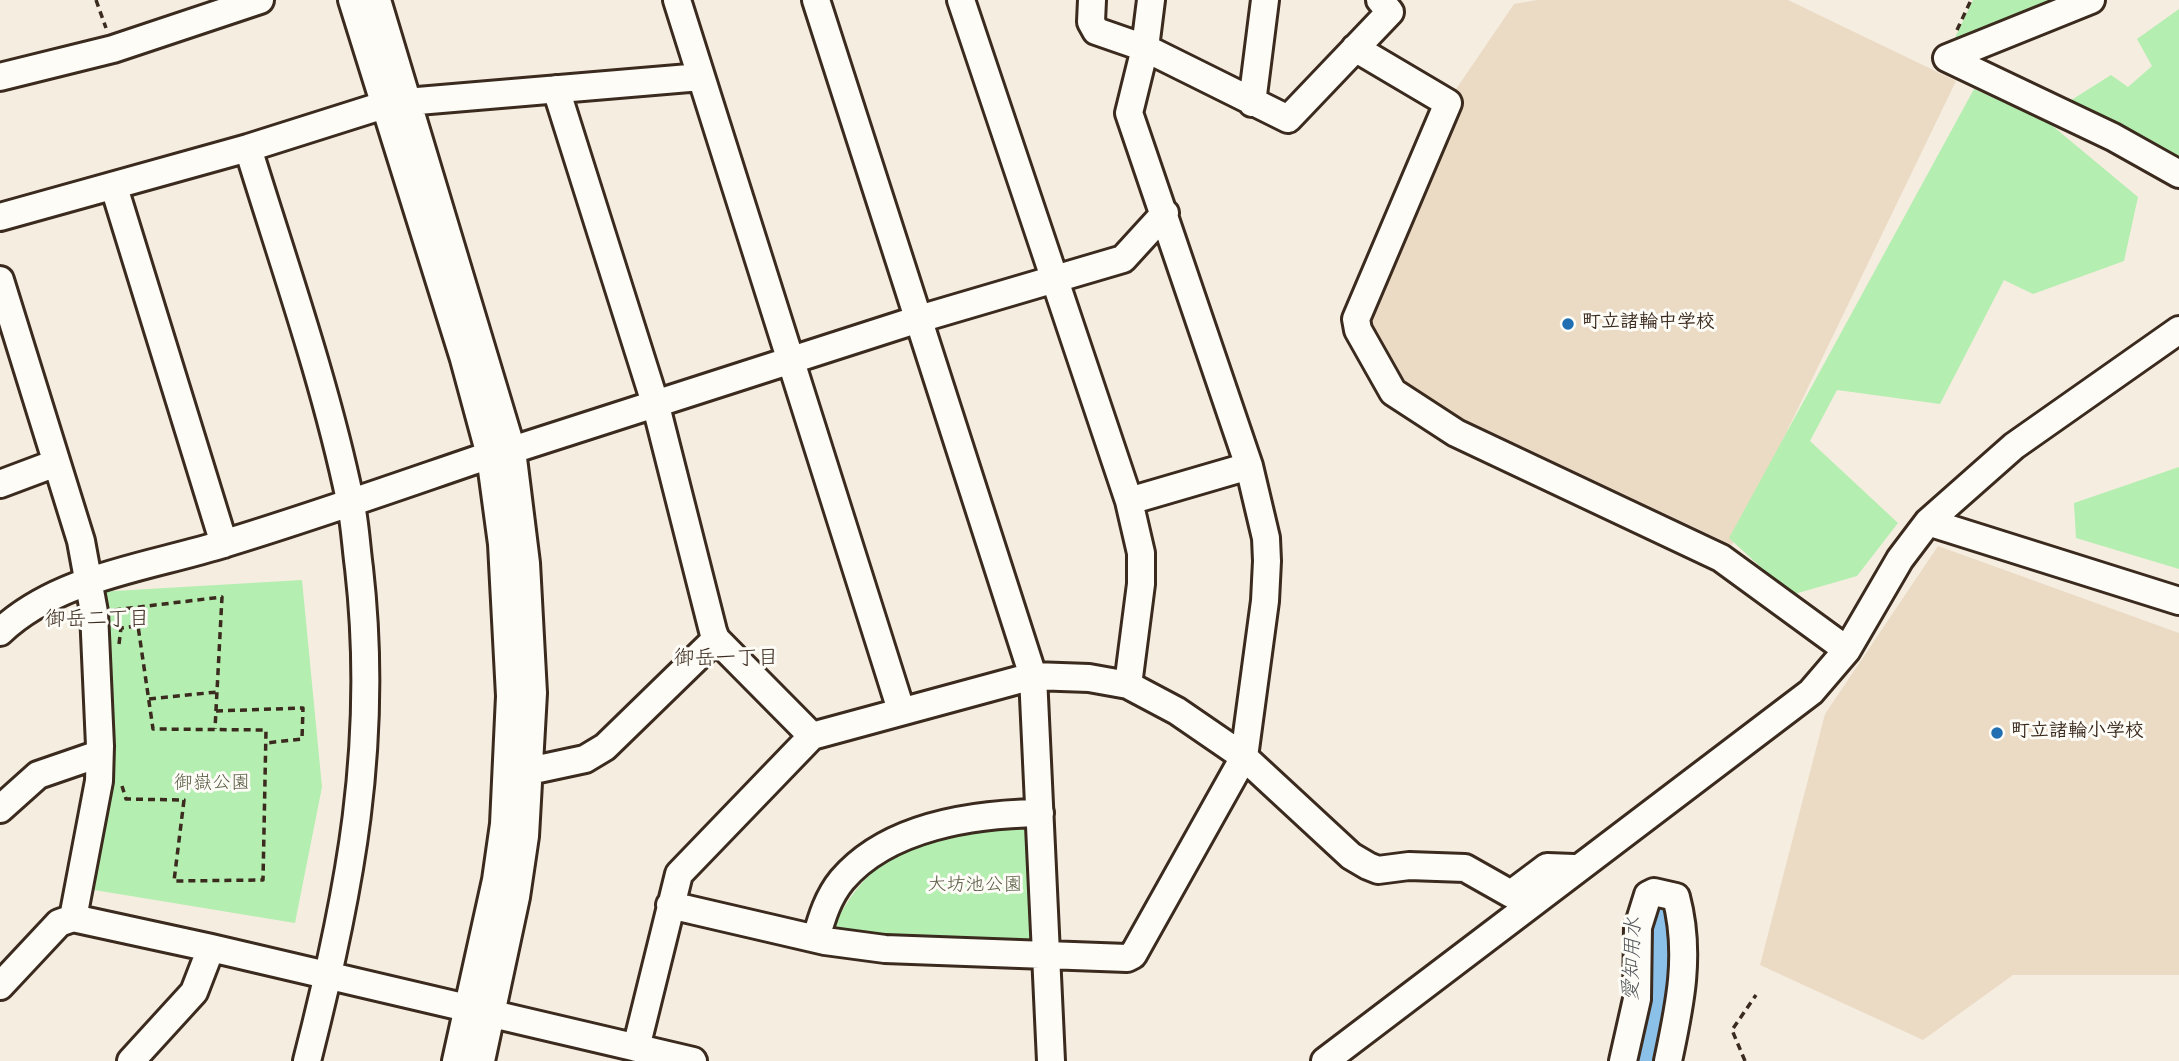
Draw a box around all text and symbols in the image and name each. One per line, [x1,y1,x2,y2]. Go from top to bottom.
place label: 町立諸輪中学校 [1582,313,1715,335]
marker: 町立諸輪中学校 [1560,316,1576,332]
district label: 御岳二丁目 [45,609,149,635]
district label: 御岳一丁目 [674,648,778,674]
place label: 町立諸輪小学校 [2011,722,2144,744]
marker: 町立諸輪小学校 [1989,725,2005,741]
park label: 御嶽公園 [174,774,250,796]
park label: 大坊池公園 [928,876,1022,898]
water label: 愛知用水 [1621,917,1649,1001]

